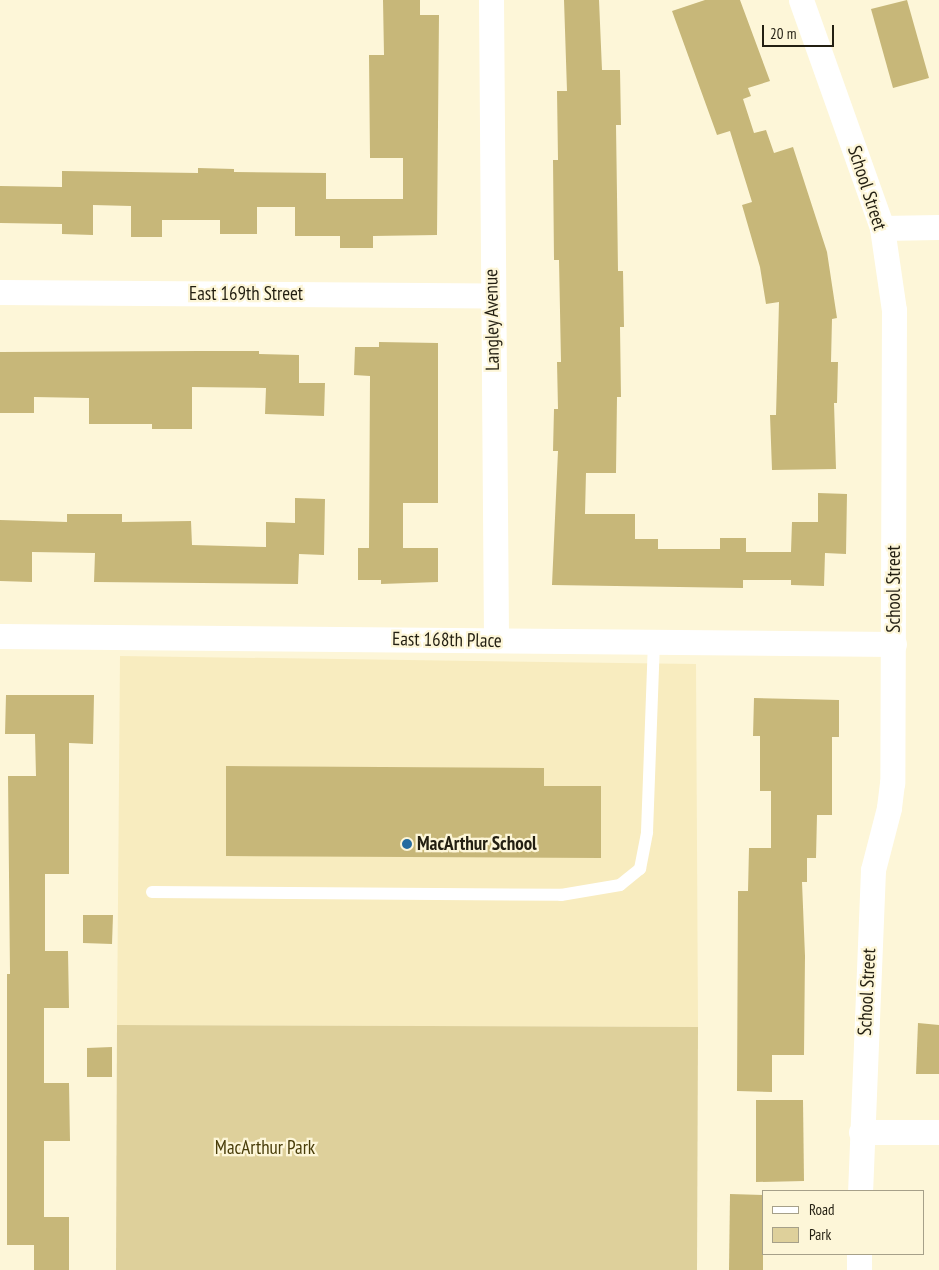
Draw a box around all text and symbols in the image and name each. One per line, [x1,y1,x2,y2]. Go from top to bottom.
scale bar [764,15,836,47]
text: 20 m [770,24,796,43]
street label: School Street [843,143,891,233]
street label: Langley Avenue [480,268,504,372]
street label: East 169th Street [189,283,303,305]
street label: School Street [883,545,905,633]
street label: East 168th Place [392,628,502,652]
place label: MacArthur School [417,833,537,855]
marker: MacArthur School [401,838,413,850]
street label: School Street [853,948,881,1036]
park label: MacArthur Park [215,1137,315,1159]
legend [762,1190,924,1255]
text: Road [809,1200,835,1219]
text: Park [809,1225,831,1244]

